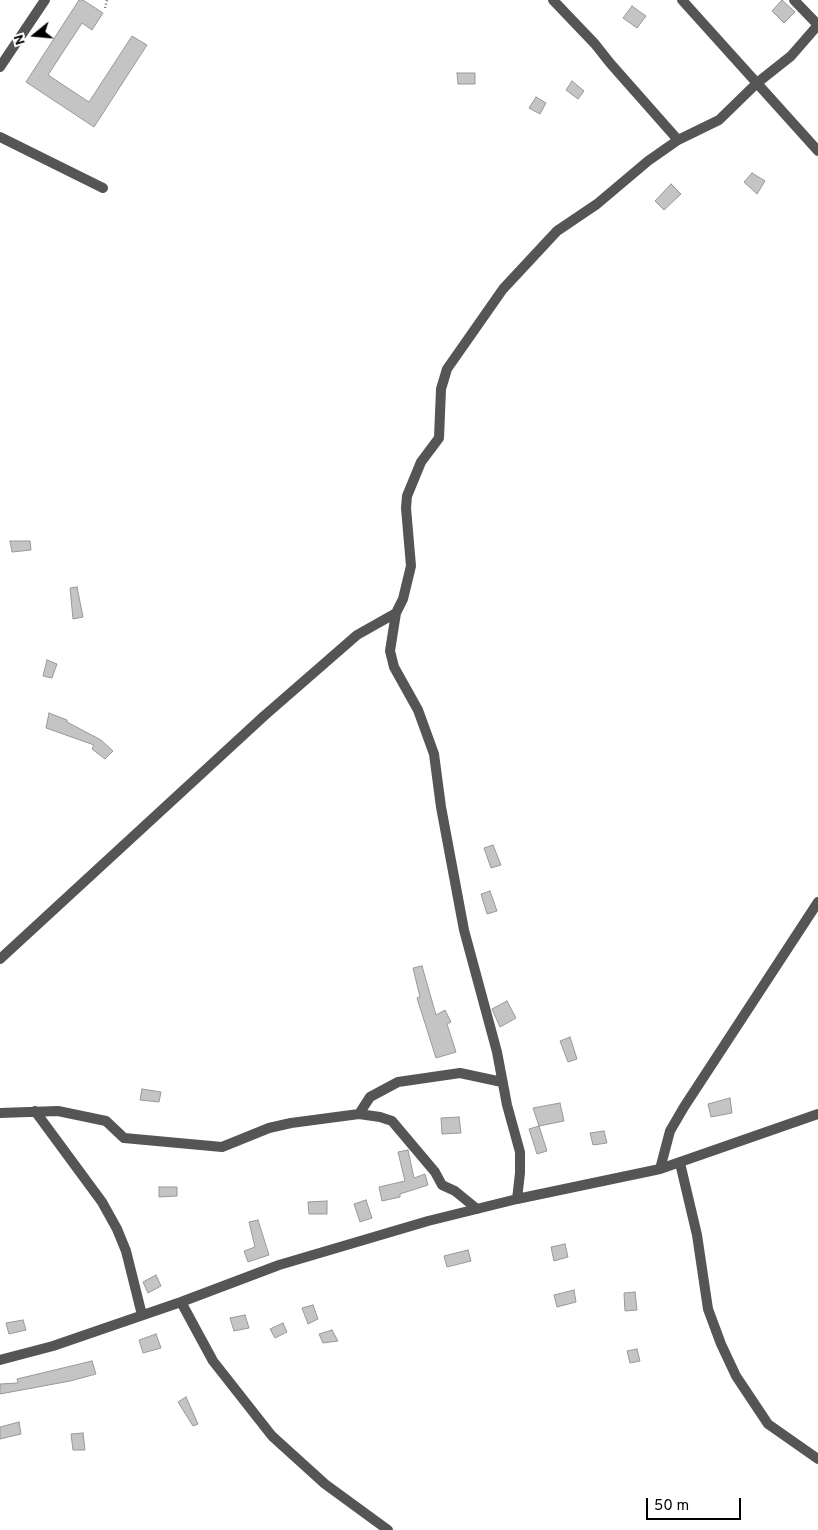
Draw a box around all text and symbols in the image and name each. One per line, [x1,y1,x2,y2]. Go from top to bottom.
north arrow [10,10,60,60]
text: N [11,32,30,47]
scale bar [648,1488,743,1520]
text: 50 m [654,1497,689,1516]

